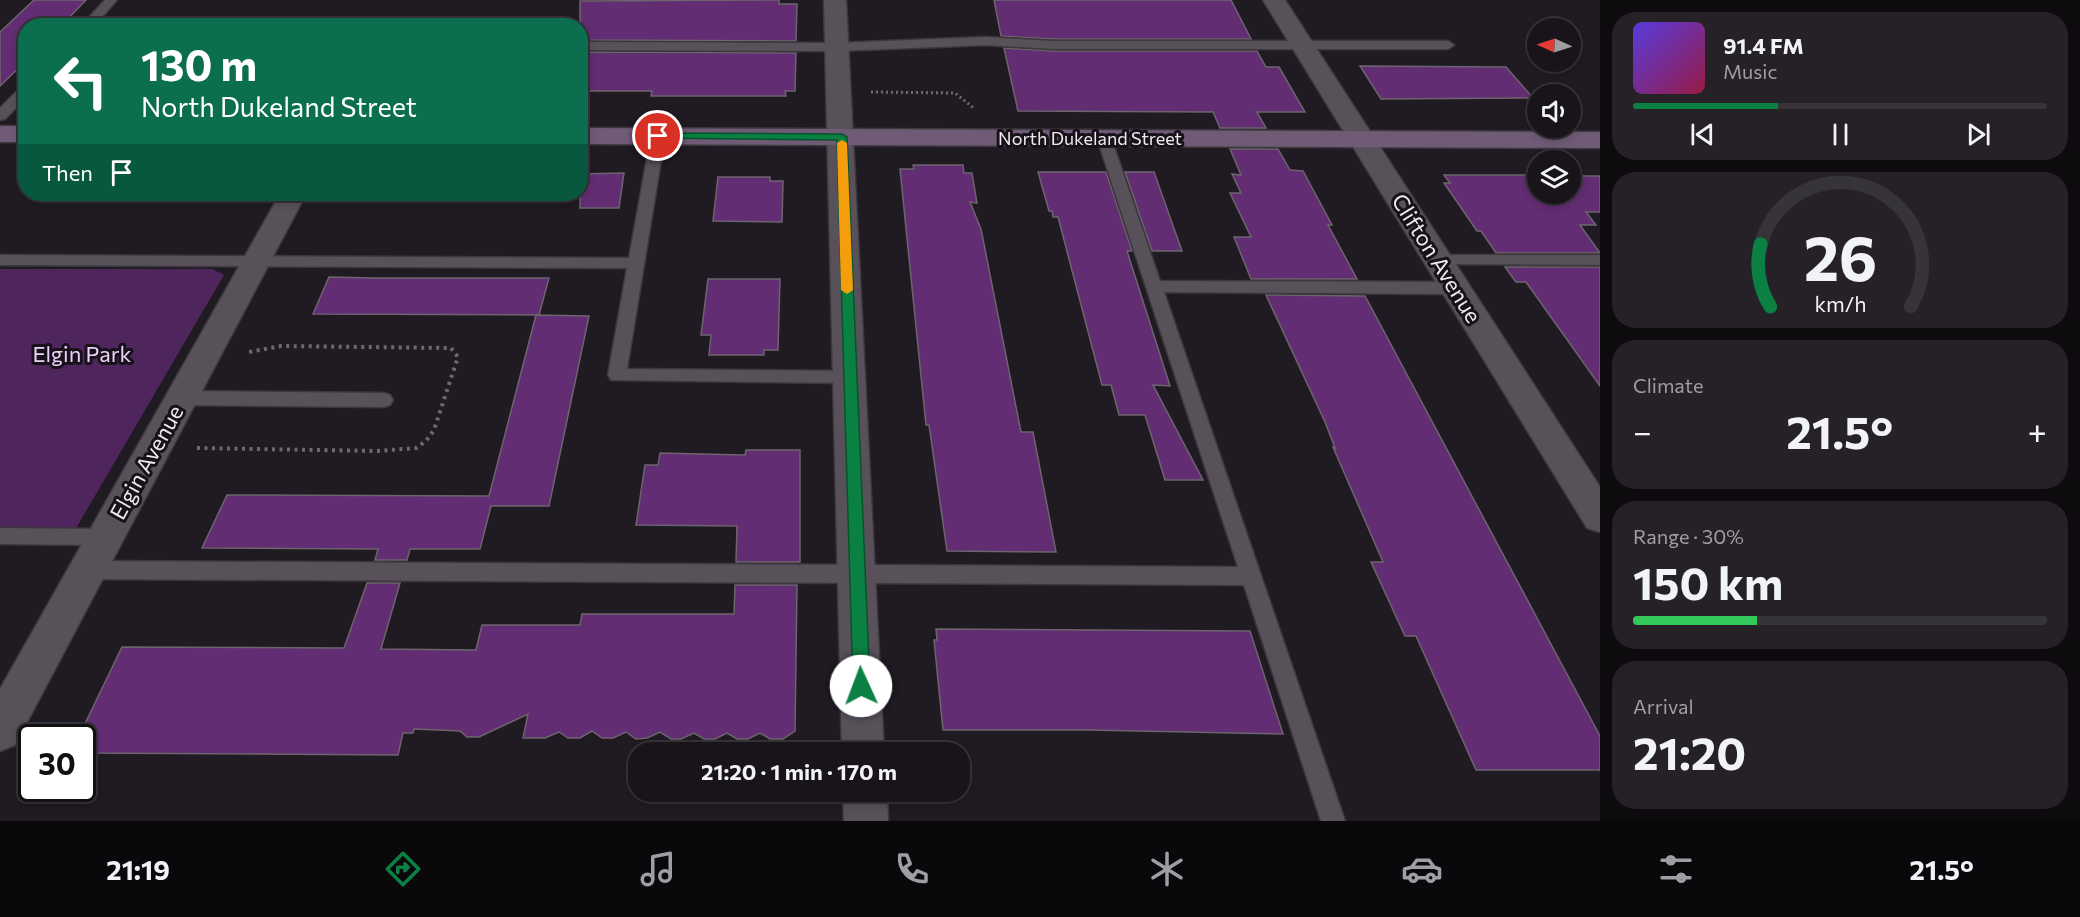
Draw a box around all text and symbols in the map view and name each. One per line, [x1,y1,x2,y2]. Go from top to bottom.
north arrow [1527,18,1581,72]
map controls [1527,18,1581,204]
text: 91.4 FM [1723,32,1804,59]
text: 130 m [141,38,257,90]
icon: left [42,42,120,120]
text: Music [1723,59,1777,83]
button: sound [1527,84,1581,138]
text: North Dukeland Street [141,90,417,123]
pin [632,110,683,161]
icon: previous [1686,118,1719,151]
icon: pause [1824,118,1857,151]
icon: next [1962,118,1995,151]
icon: arrive [641,119,674,152]
street label: North Dukeland Street [998,127,1182,149]
button: layers [1527,150,1581,204]
icon: arrive [105,156,138,189]
text: Then [42,159,93,186]
street label: Clifton Avenue [1387,188,1487,328]
text: 26 [1803,218,1877,294]
text: km/h [1814,291,1866,317]
park label: Elgin Park [32,340,132,367]
text: Climate [1633,373,1703,397]
street label: Elgin Avenue [104,400,188,524]
text: 21.5° [1786,403,1893,458]
text: − [1633,410,1652,451]
text: + [2028,410,2047,451]
text: Range · 30% [1633,524,1744,548]
text: 150 km [1633,554,1783,609]
position arrow [829,654,893,718]
text: Arrival [1633,694,1694,718]
speed limit sign: 30 [18,724,96,802]
text: 21:20 [1633,724,1746,779]
text: 21:20 · 1 min · 170 m [701,758,897,785]
icon: directions [382,848,424,890]
icon: music [637,848,679,890]
icon: phone [891,848,933,890]
icon: climate [1146,848,1188,890]
icon: car [1401,848,1443,890]
icon: filters [1655,848,1697,890]
text: 21:19 [106,853,170,886]
text: 21.5° [1910,853,1974,886]

